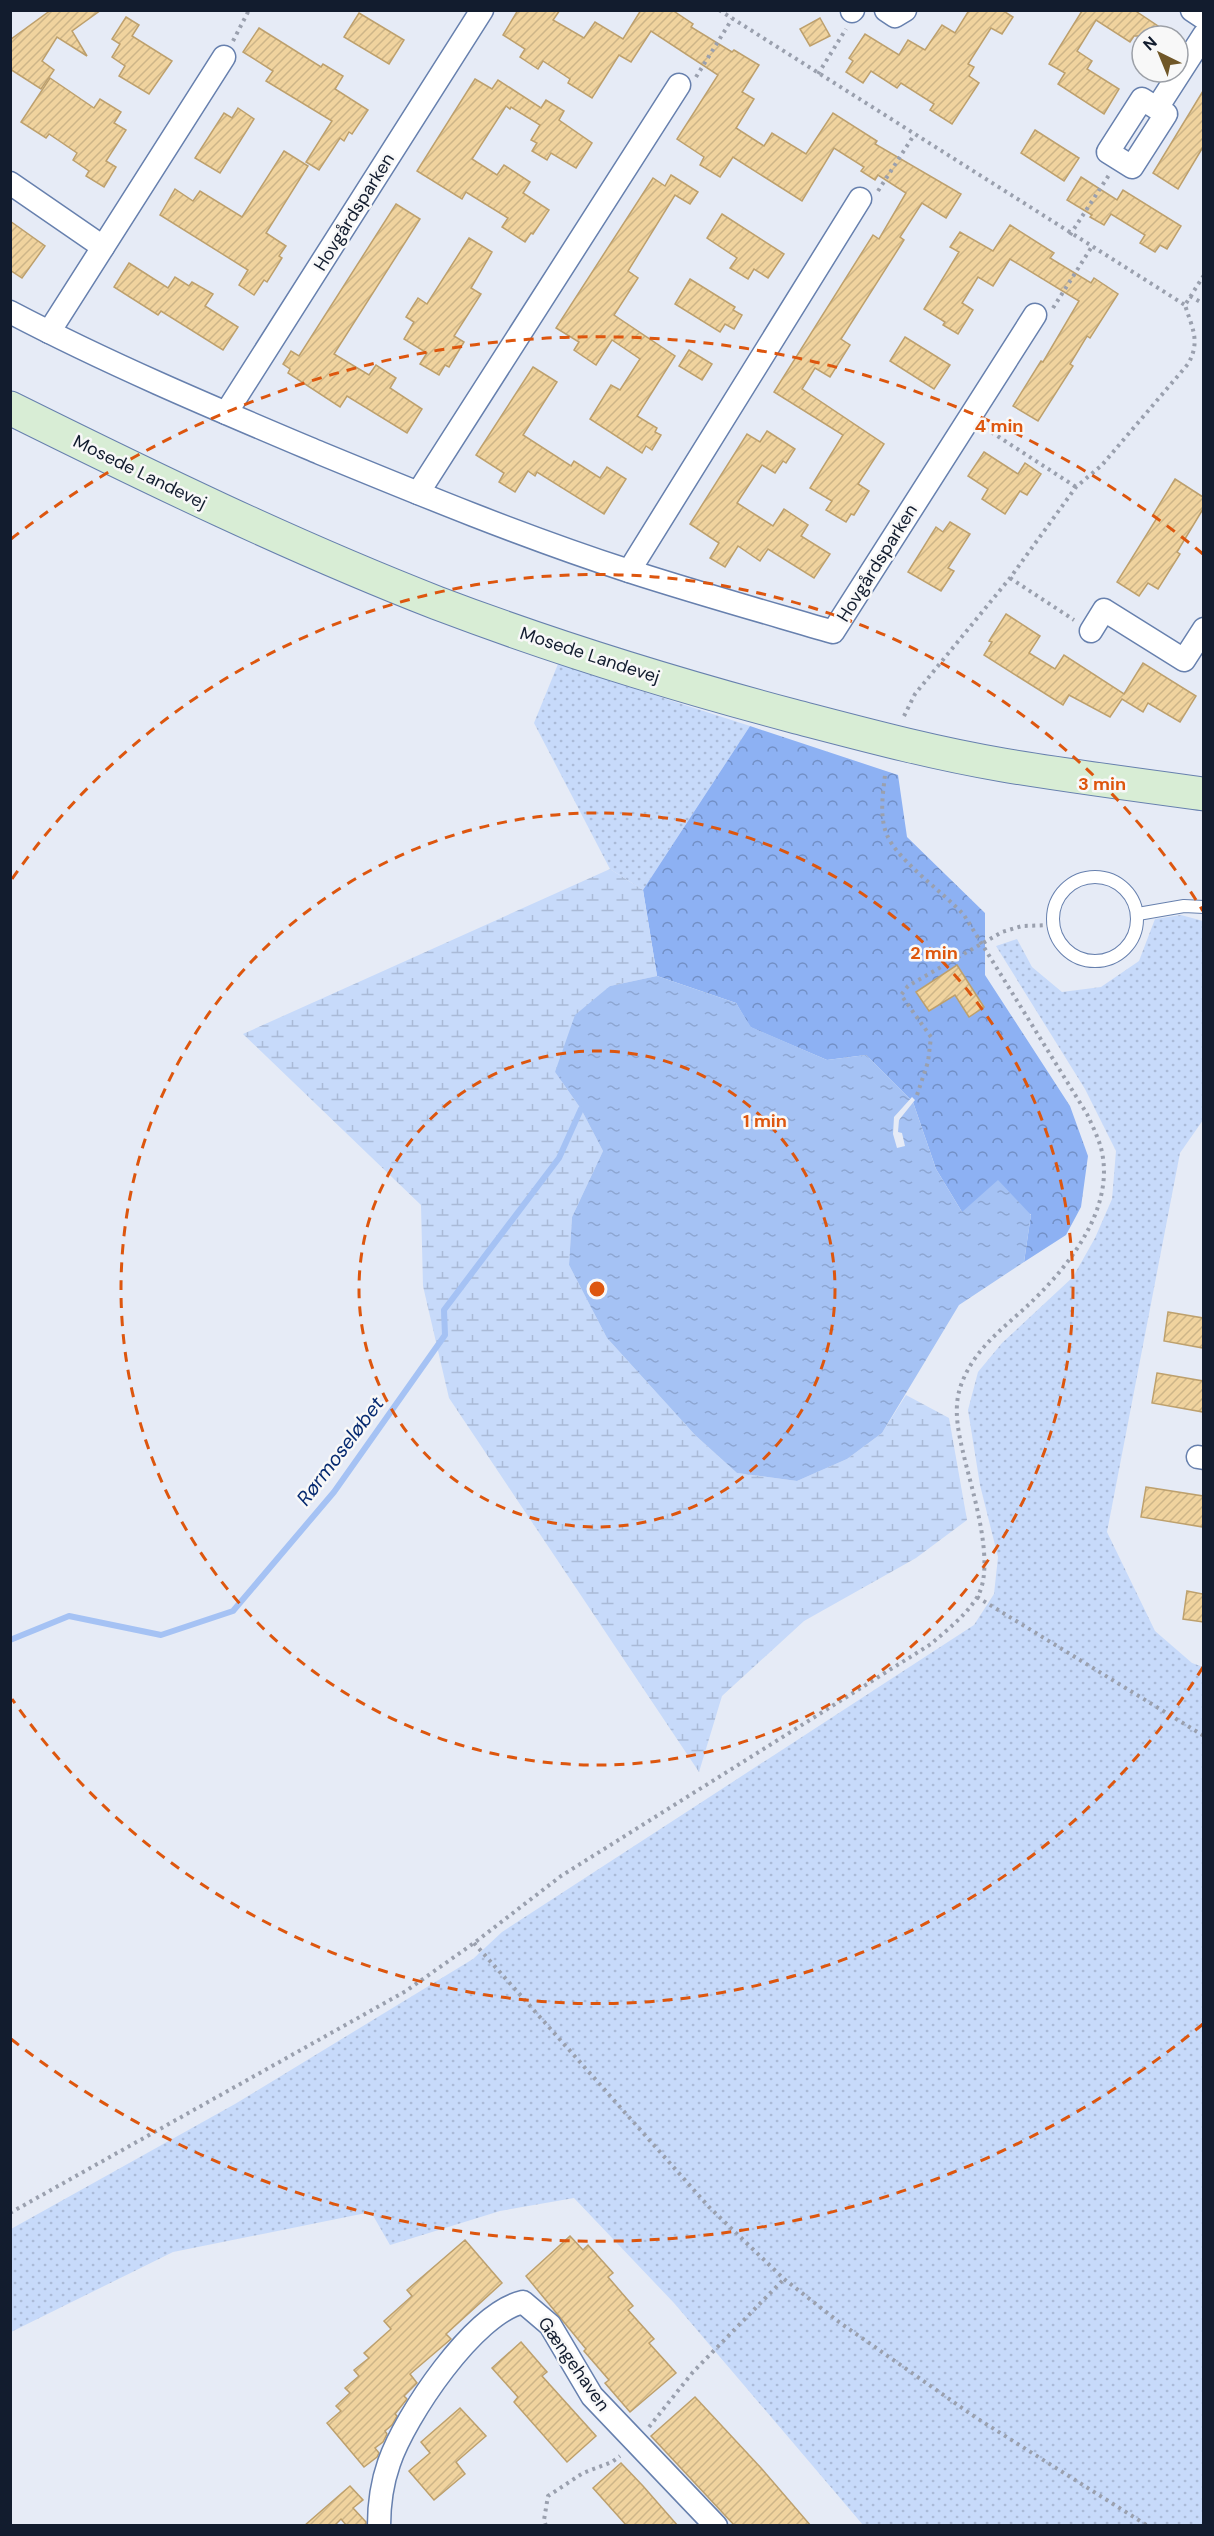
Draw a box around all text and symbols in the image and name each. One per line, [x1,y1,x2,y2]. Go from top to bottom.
north arrow [1130,24,1190,84]
text: N [1139,32,1162,55]
street label: Hovgårdsparken [308,148,400,276]
text: 4 min [975,414,1023,438]
street label: Mosede Landevej [69,429,211,515]
street label: Hovgårdsparken [831,499,923,627]
street label: Mosede Landevej [517,621,663,689]
text: 3 min [1078,772,1126,796]
text: 2 min [910,941,958,965]
text: 1 min [743,1109,787,1133]
centre of rings [587,1279,607,1299]
water label: Rørmoseløbet [291,1391,390,1511]
street label: Gængehaven [533,2312,615,2416]

